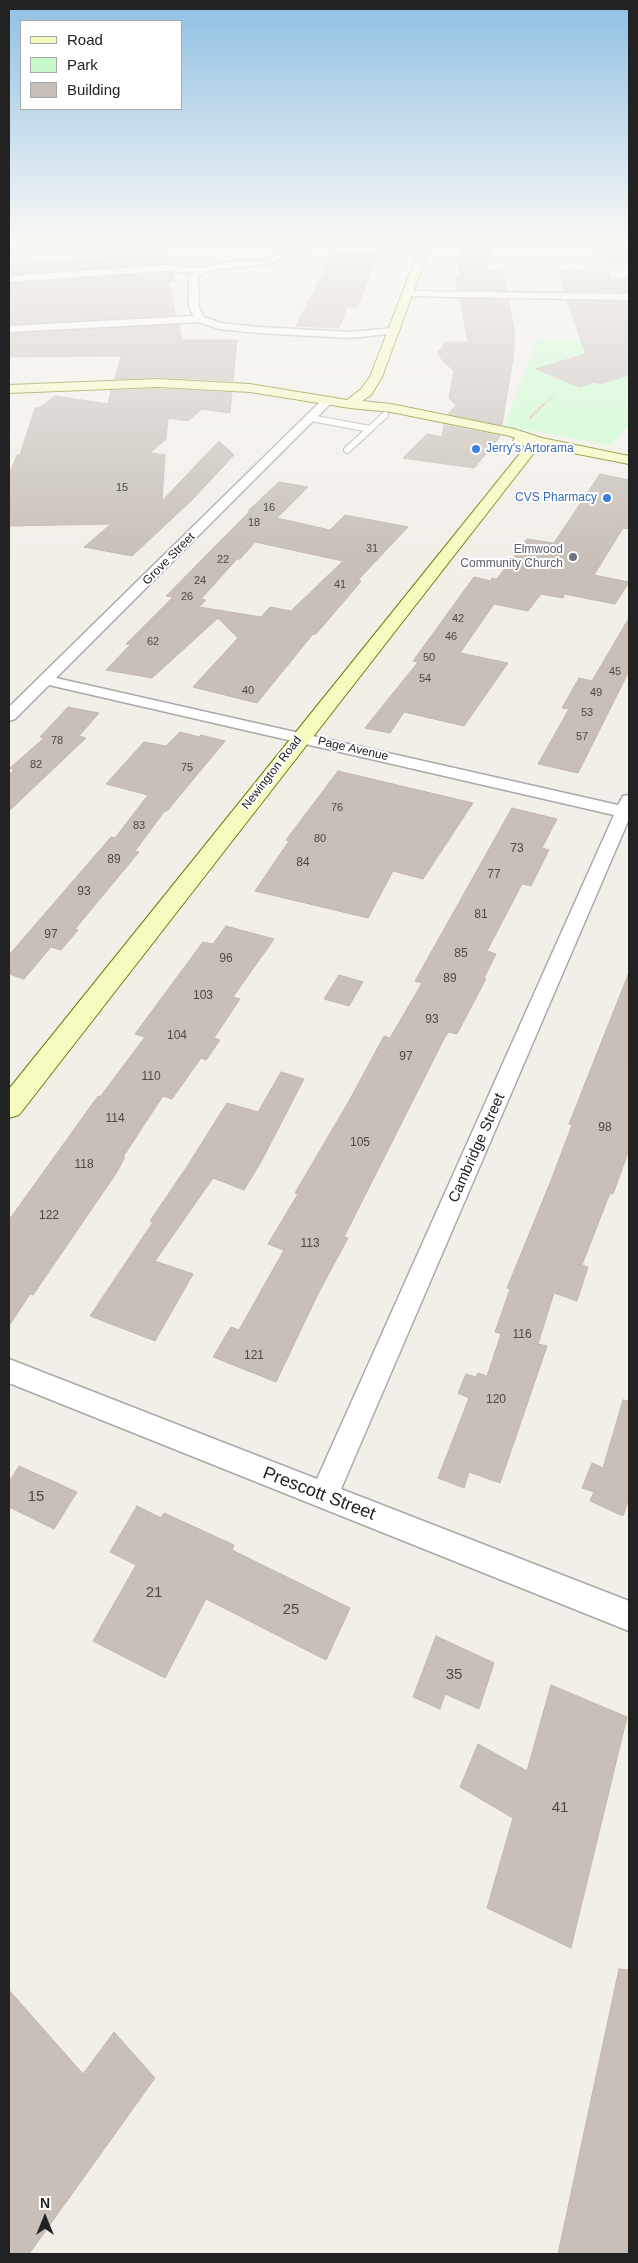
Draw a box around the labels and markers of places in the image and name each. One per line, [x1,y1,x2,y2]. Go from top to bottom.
place label: Jerry's Artorama [486,442,574,456]
marker: Jerry's Artorama [470,443,482,455]
place label: CVS Pharmacy [515,491,597,505]
marker: CVS Pharmacy [601,492,613,504]
place label: Elmwood Community Church [460,543,563,571]
marker: Elmwood Community Church [567,551,579,563]

